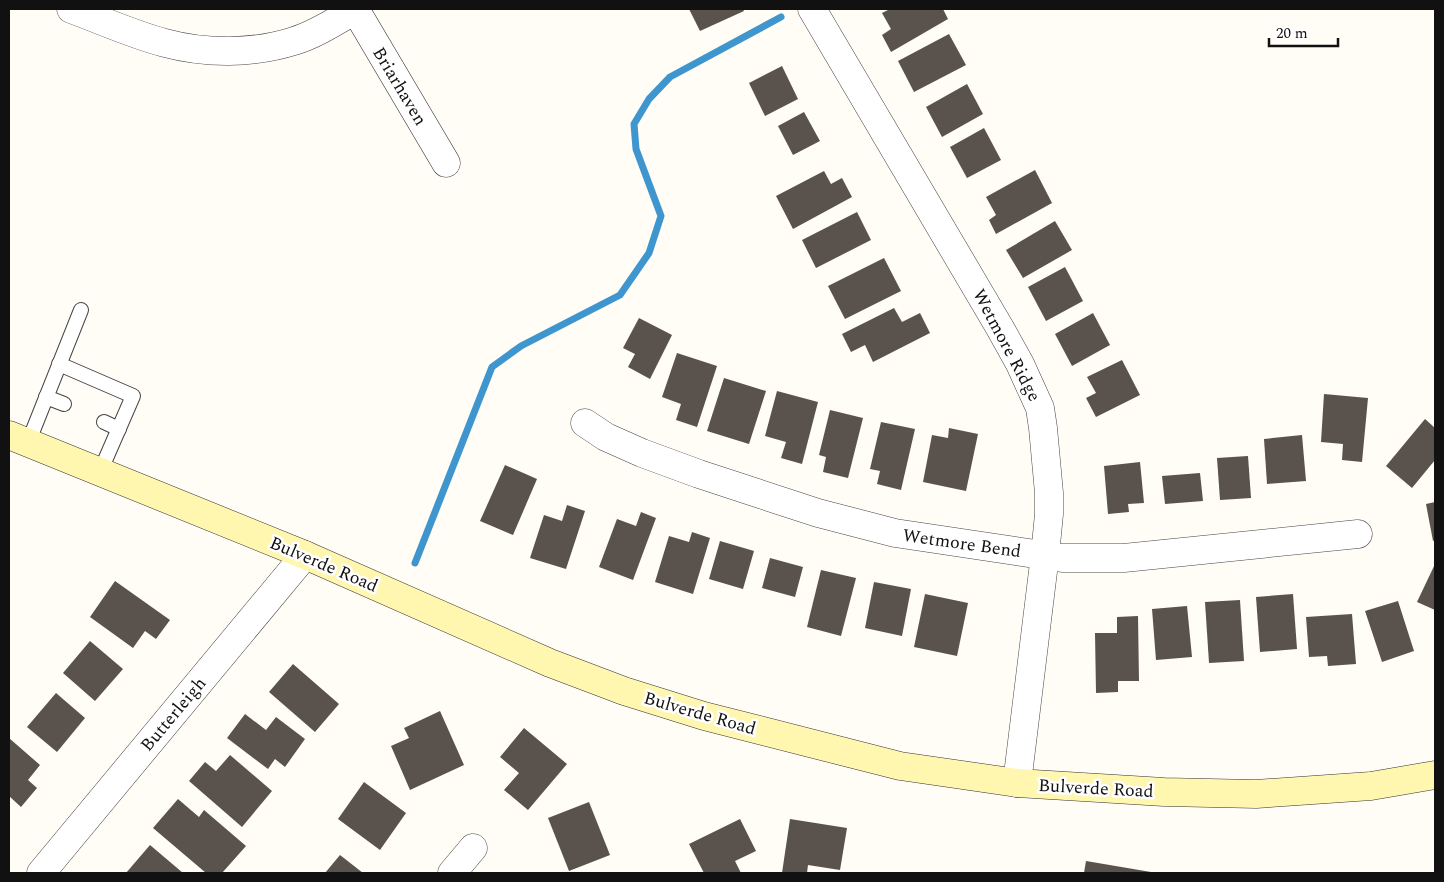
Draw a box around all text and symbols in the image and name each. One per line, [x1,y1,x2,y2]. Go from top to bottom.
scale bar [1269,15,1338,47]
text: 20 m [1276,22,1308,45]
street label: Briarhaven [365,42,434,131]
street label: Wetmore Ridge [966,284,1048,406]
street label: Wetmore Bend [901,522,1023,565]
street label: Bulverde Road [265,529,382,599]
street label: Butterleigh [134,671,213,758]
street label: Bulverde Road [641,685,759,742]
street label: Bulverde Road [1038,772,1154,805]

